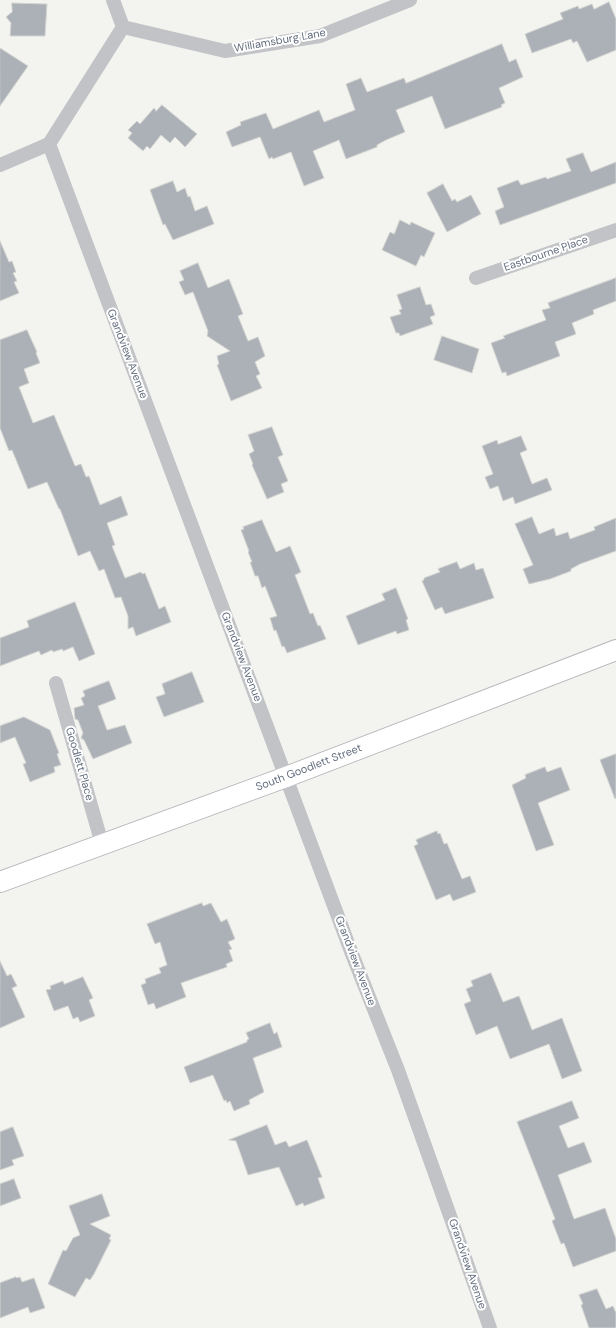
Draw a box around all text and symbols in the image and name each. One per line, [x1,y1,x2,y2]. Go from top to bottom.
street label: Williamsburg Lane [233,26,327,56]
street label: Eastbourne Place [502,233,590,275]
street label: Grandview Avenue [104,307,150,401]
street label: Grandview Avenue [218,610,264,704]
street label: Goodlett Place [62,726,96,802]
street label: South Goodlett Street [254,742,364,794]
street label: Grandview Avenue [332,914,378,1008]
street label: Grandview Avenue [445,1217,489,1311]

